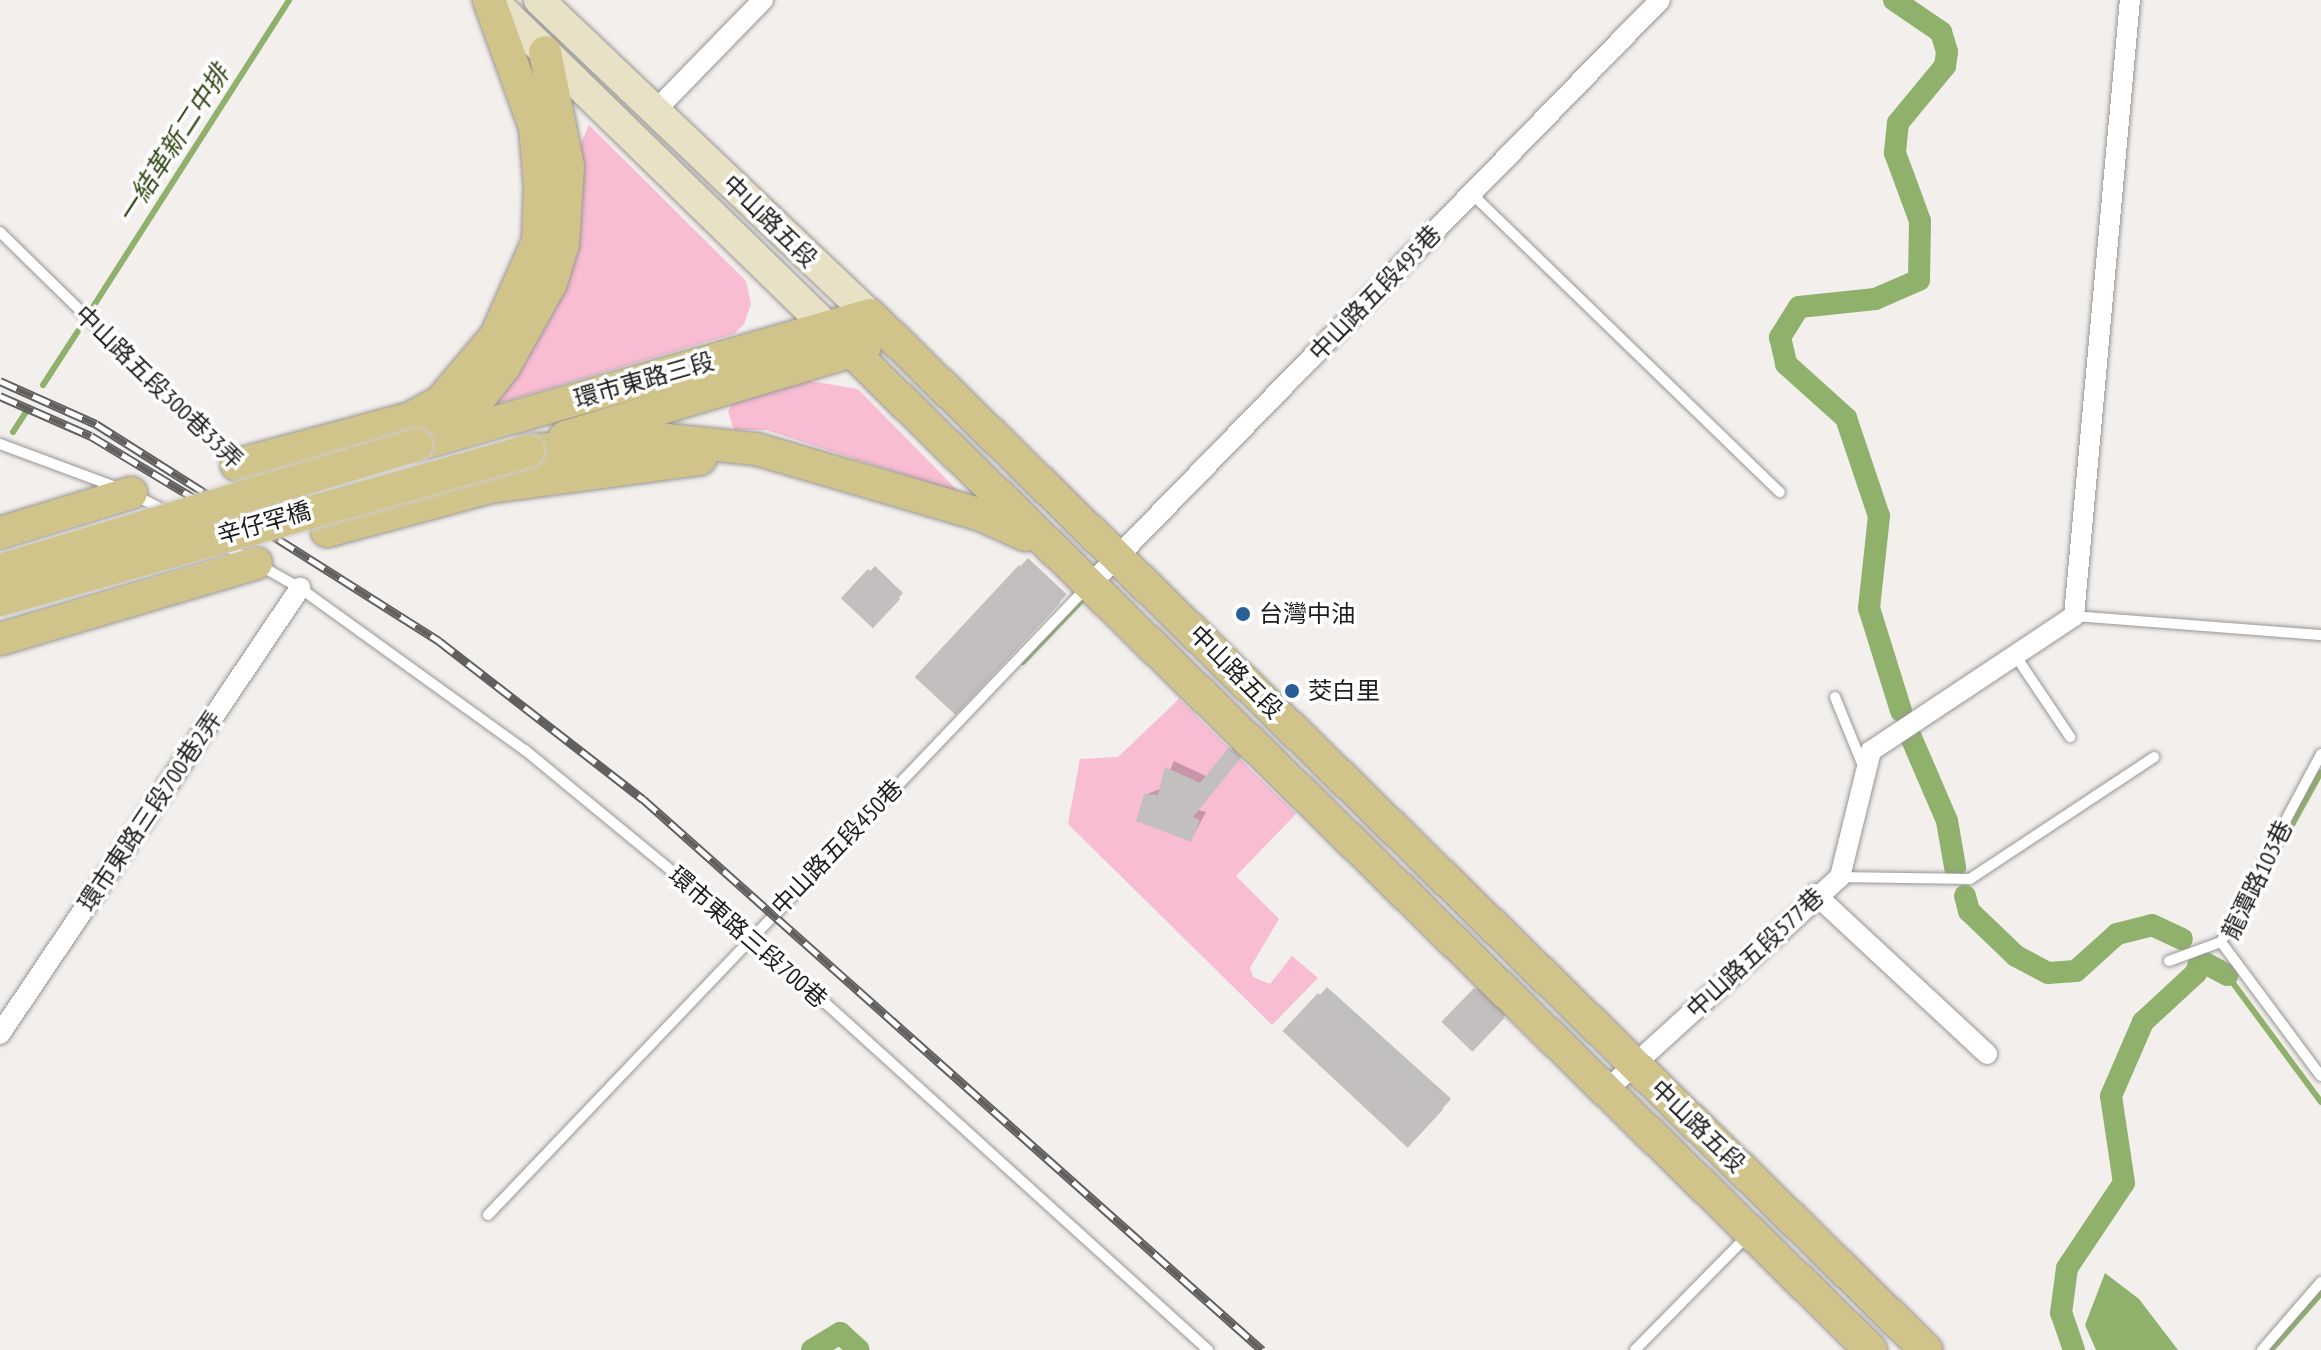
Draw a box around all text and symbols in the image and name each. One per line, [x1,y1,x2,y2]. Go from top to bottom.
water label: 一結革新二中排 [110,59,236,229]
street label: 中山路五段 [717,169,823,273]
street label: 中山路五段495巷 [1303,220,1447,366]
street label: 中山路五段300巷33弄 [69,300,249,474]
street label: 環市東路三段 [571,346,717,414]
street label: 辛仔罕橋 [214,496,314,550]
place label: 台灣中油 [1259,600,1355,628]
marker: 台灣中油 [1234,605,1252,623]
street label: 中山路五段 [1183,619,1289,725]
place label: 茭白里 [1308,677,1380,705]
marker: 茭白里 [1283,682,1301,700]
street label: 環市東路三段700巷2弄 [72,705,228,917]
street label: 中山路五段450巷 [765,774,909,920]
street label: 龍潭路103巷 [2216,816,2298,944]
street label: 環市東路三段700巷 [663,860,833,1014]
street label: 中山路五段577巷 [1681,882,1829,1024]
street label: 中山路五段 [1645,1074,1751,1178]

